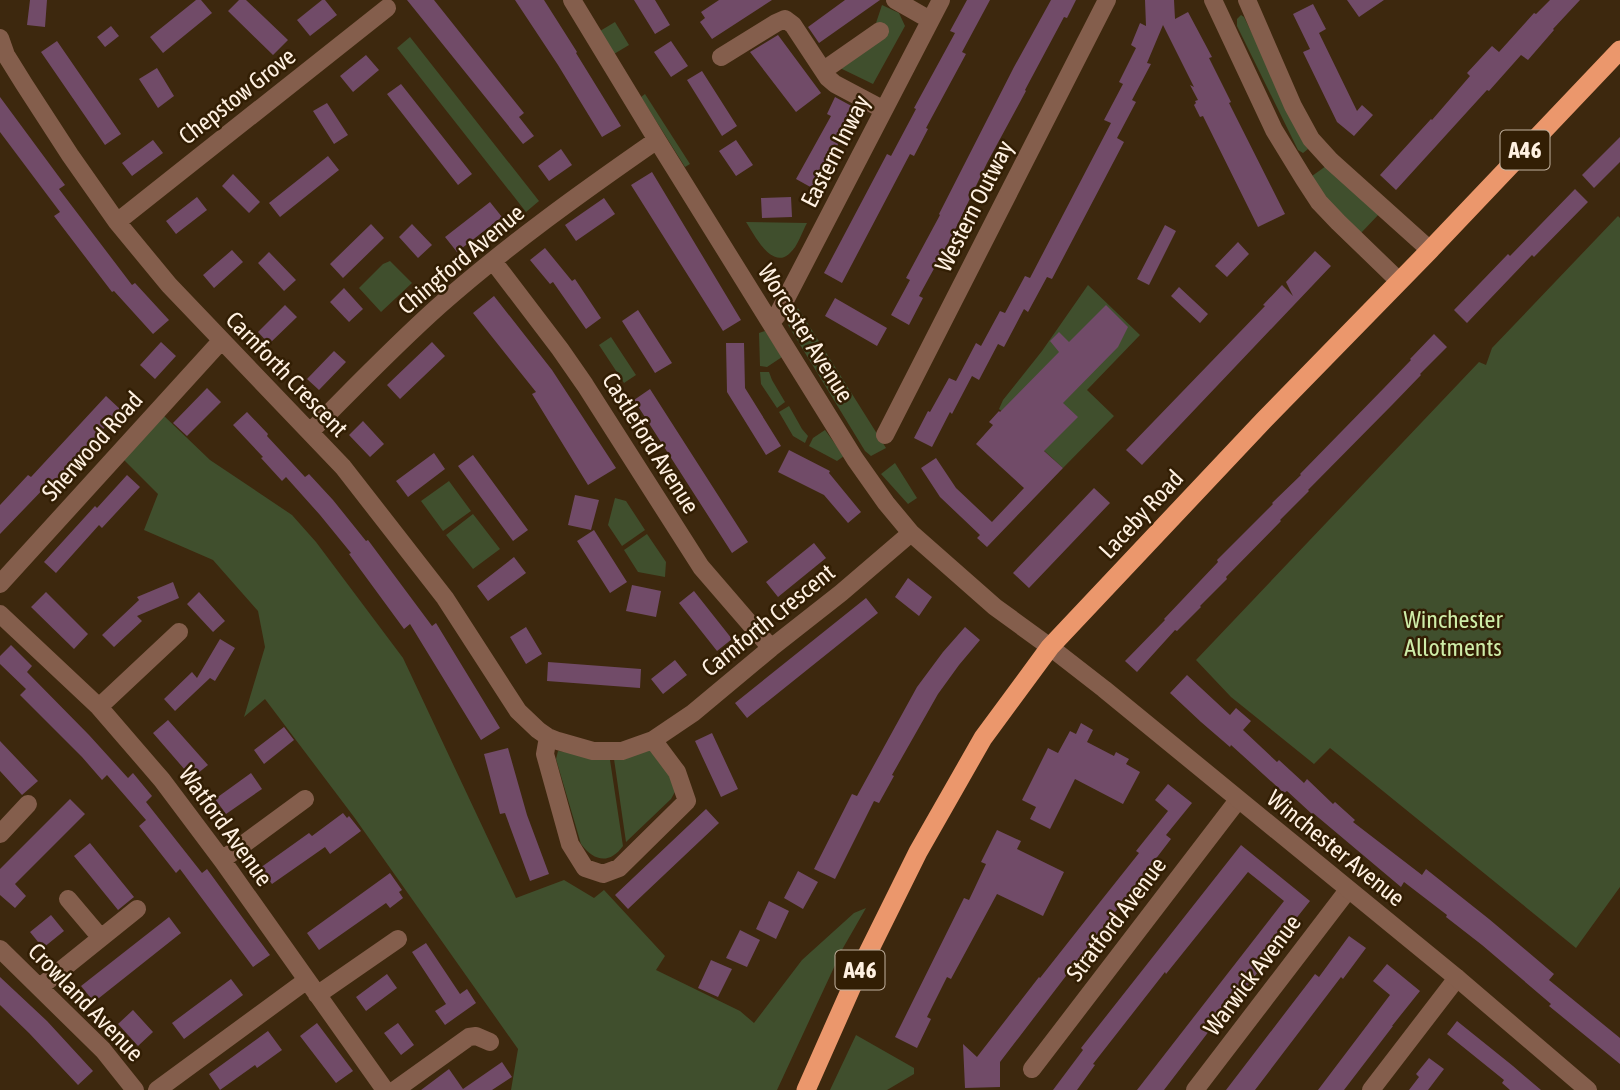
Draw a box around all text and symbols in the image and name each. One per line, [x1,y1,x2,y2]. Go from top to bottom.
street label: Chepstow Grove [174,42,300,150]
street label: Eastern Inway [795,90,875,212]
road number: A46 [1500,130,1550,169]
street label: Western Outway [929,136,1019,276]
street label: Chingford Avenue [393,199,529,319]
street label: Worcester Avenue [753,259,859,407]
street label: Carnforth Crescent [221,306,353,442]
street label: Castleford Avenue [597,368,705,518]
street label: Sherwood Road [36,386,148,506]
street label: Laceby Road [1093,464,1189,564]
street label: Carnforth Crescent [696,558,840,682]
park label: Winchester Allotments [1403,606,1503,661]
street label: Watford Avenue [174,761,278,891]
street label: Winchester Avenue [1262,784,1410,912]
street label: Stratford Avenue [1061,852,1171,986]
street label: Warwick Avenue [1198,909,1306,1041]
street label: Crowland Avenue [23,937,149,1067]
road number: A46 [836,951,884,990]

